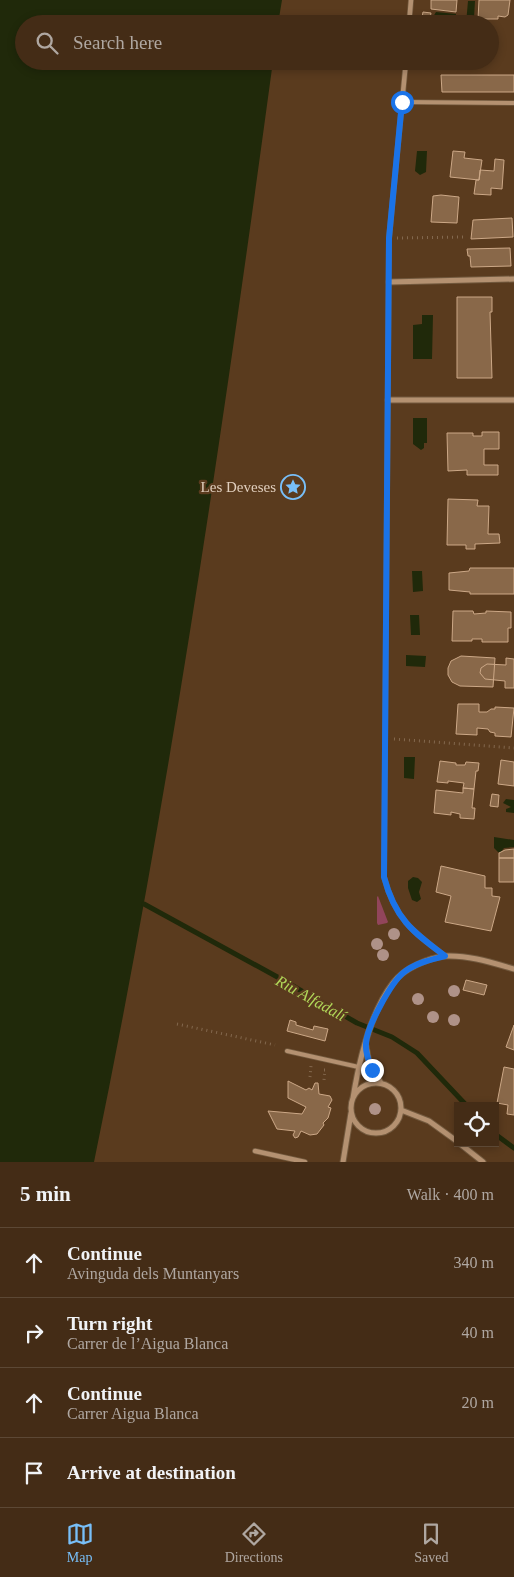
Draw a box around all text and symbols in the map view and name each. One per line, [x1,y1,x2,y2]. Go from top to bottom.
search box [15,15,499,70]
icon: search [33,29,61,57]
text: Search here [73,32,162,53]
route start [391,91,414,114]
place icon: Les Deveses [280,474,306,500]
place label: Les Deveses [201,479,276,495]
water label: Riu Alfadalí [272,971,350,1026]
route end [361,1059,384,1082]
map controls [454,1102,499,1147]
button: locate [454,1102,499,1147]
text: 5 min [20,1182,71,1206]
text: Walk · 400 m [407,1186,494,1203]
text: Continue [67,1243,142,1264]
icon: ahead [20,1249,48,1277]
text: 340 m [454,1254,494,1271]
text: Avinguda dels Muntanyars [67,1265,239,1282]
text: Turn right [67,1313,152,1334]
icon: right [20,1319,48,1347]
text: 40 m [462,1324,494,1341]
text: Carrer de l’Aigua Blanca [67,1335,228,1352]
text: Continue [67,1383,142,1404]
icon: ahead [20,1389,48,1417]
text: 20 m [462,1394,494,1411]
text: Carrer Aigua Blanca [67,1405,199,1422]
icon: arrive [20,1459,48,1487]
text: Arrive at destination [67,1462,236,1483]
tab: Map [66,1520,94,1566]
tab: Directions [225,1520,283,1566]
tab: Saved [414,1520,448,1566]

